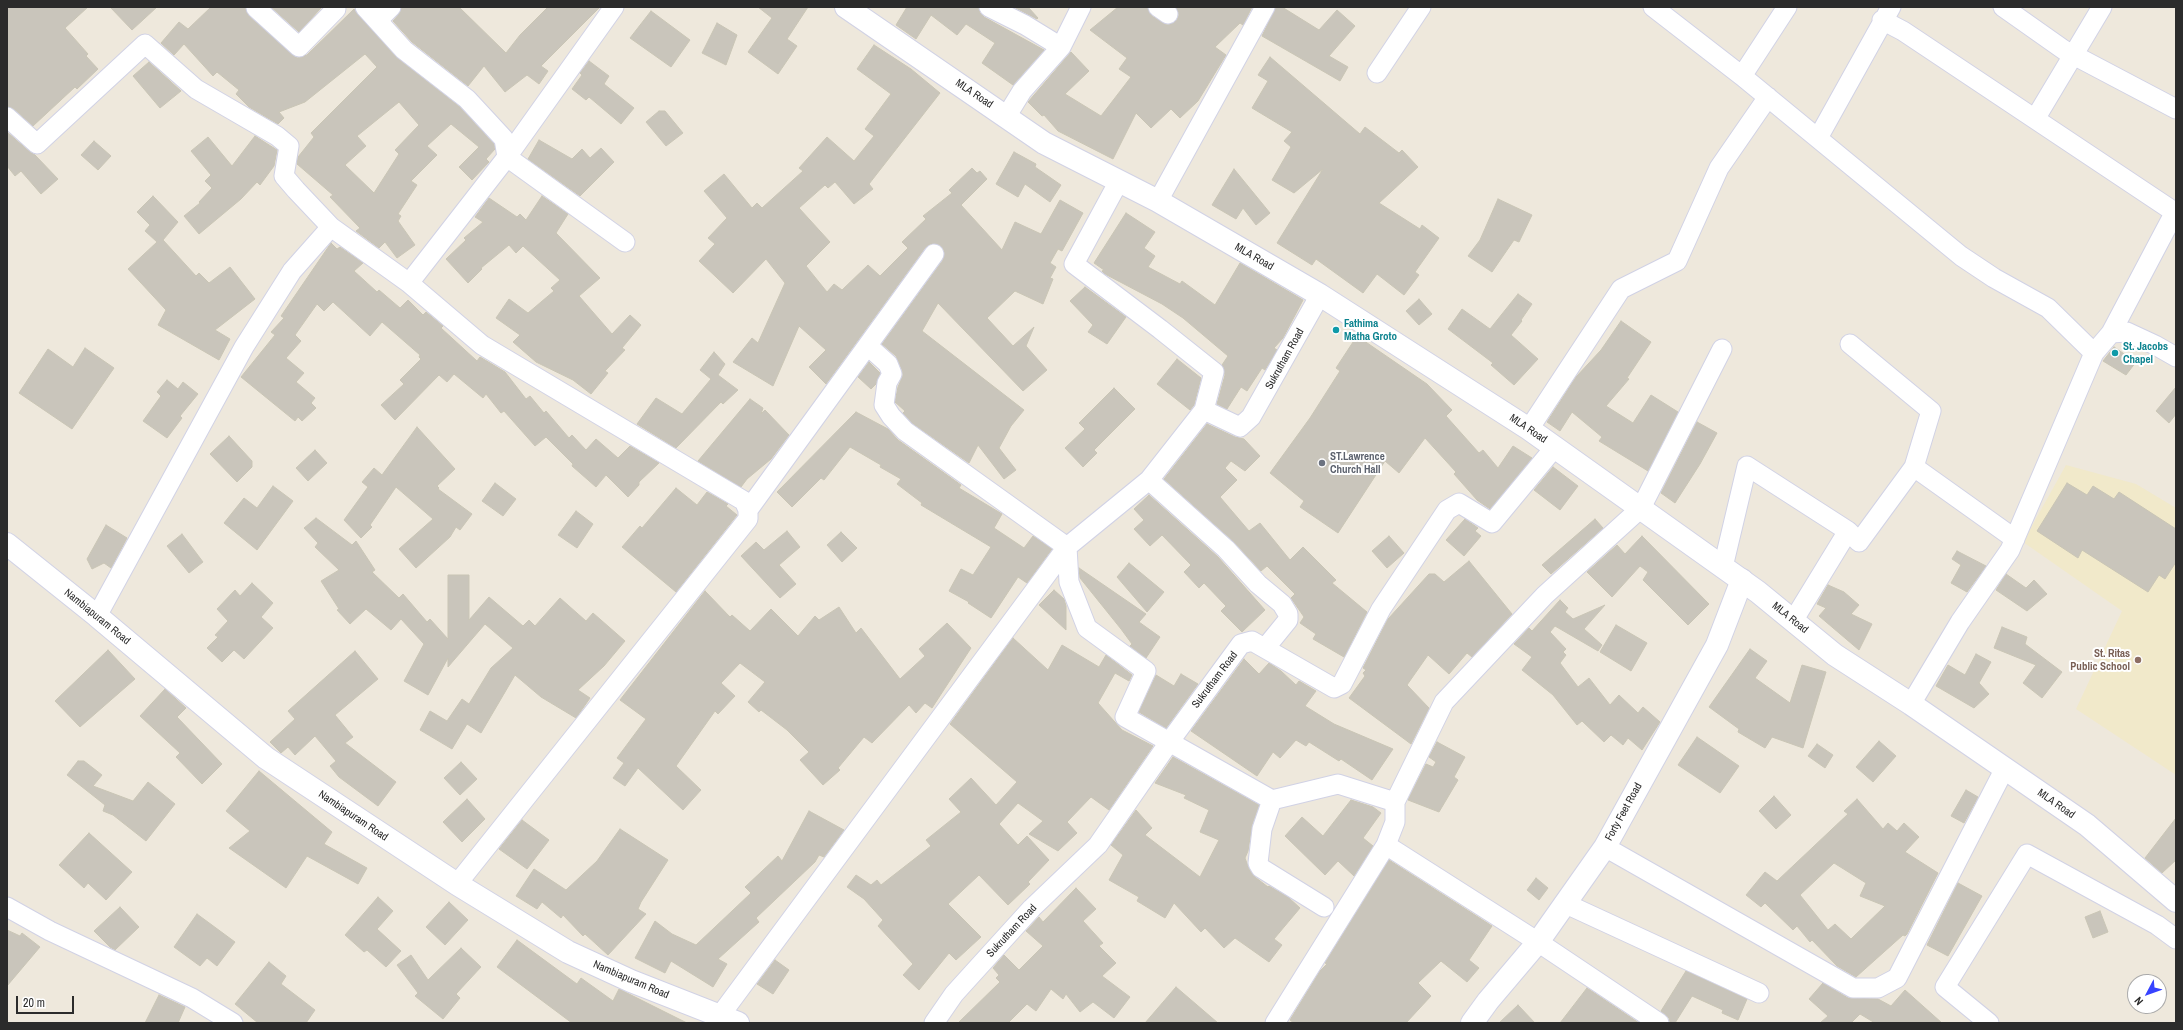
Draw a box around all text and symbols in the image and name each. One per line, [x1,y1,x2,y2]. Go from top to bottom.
street label: MLA Road [953,77,995,111]
street label: MLA Road [1232,241,1276,273]
place label: Fathima Matha Groto [1344,317,1397,343]
marker: Fathima Matha Groto [1331,325,1341,335]
street label: Sukrutham Road [1263,326,1307,392]
place label: St. Jacobs Chapel [2123,340,2168,366]
marker: St. Jacobs Chapel [2110,348,2120,358]
street label: MLA Road [1507,412,1549,446]
place label: ST.Lawrence Church Hall [1330,450,1385,476]
marker: ST.Lawrence Church Hall [1317,458,1327,468]
street label: Nambiapuram Road [61,586,133,648]
street label: MLA Road [1769,599,1811,637]
place label: St. Ritas Public School [2070,647,2130,673]
street label: Sukrutham Road [1189,649,1241,711]
marker: St. Ritas Public School [2133,655,2143,665]
street label: Forty Feet Road [1603,781,1645,843]
street label: MLA Road [2035,786,2077,822]
street label: Nambiapuram Road [316,788,390,844]
street label: Sukrutham Road [984,902,1040,960]
street label: Nambiapuram Road [591,958,671,1002]
north arrow [2127,974,2167,1014]
scale bar [18,988,76,1014]
text: N [2131,994,2146,1008]
text: 20 m [23,995,45,1011]

